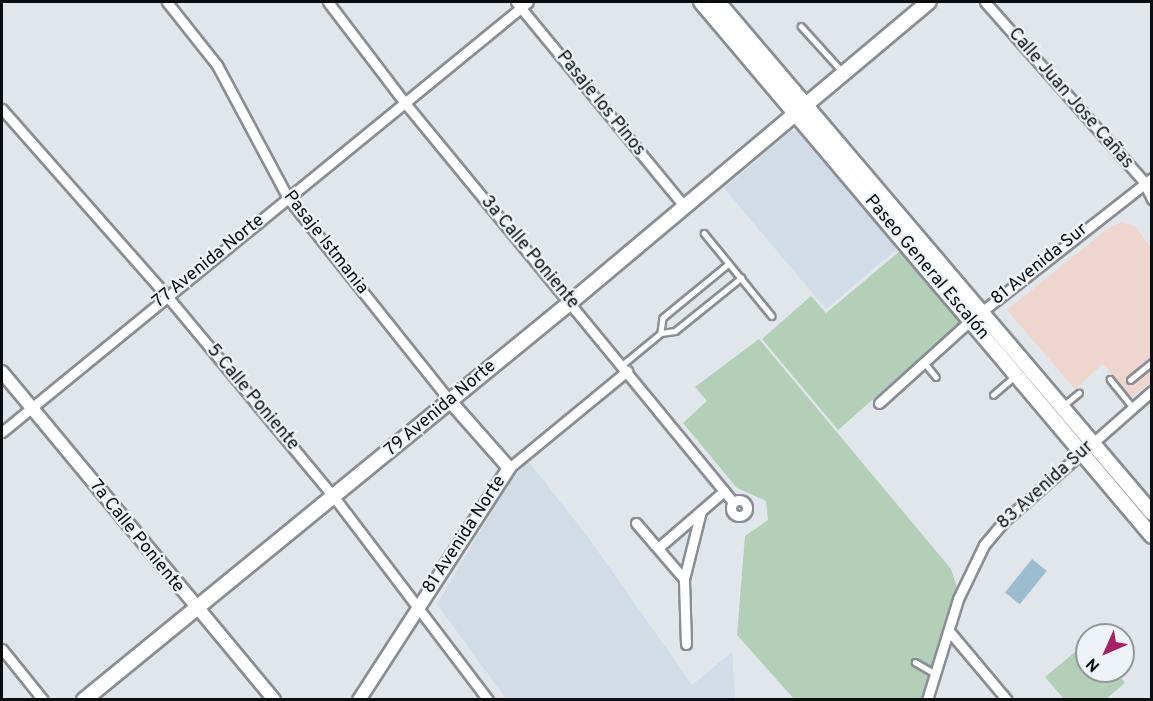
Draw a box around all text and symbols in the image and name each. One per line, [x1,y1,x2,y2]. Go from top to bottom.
street label: Calle Juan Jose Cañas [1003,24,1137,174]
street label: Pasaje los Pinos [551,47,649,161]
street label: Pasaje Istmania [278,187,372,299]
street label: Paseo General Escalón [859,191,993,345]
street label: 3a Calle Poniente [475,192,583,314]
street label: 77 Avenida Norte [148,210,270,314]
street label: 81 Avenida Sur [987,219,1093,311]
street label: 5 Calle Poniente [201,341,303,455]
street label: 79 Avenida Norte [381,356,501,462]
street label: 83 Avenida Sur [993,437,1099,535]
street label: 81 Avenida Norte [419,472,511,598]
street label: 7a Calle Poniente [84,476,188,598]
north arrow [1075,623,1135,683]
text: N [1083,653,1105,675]

